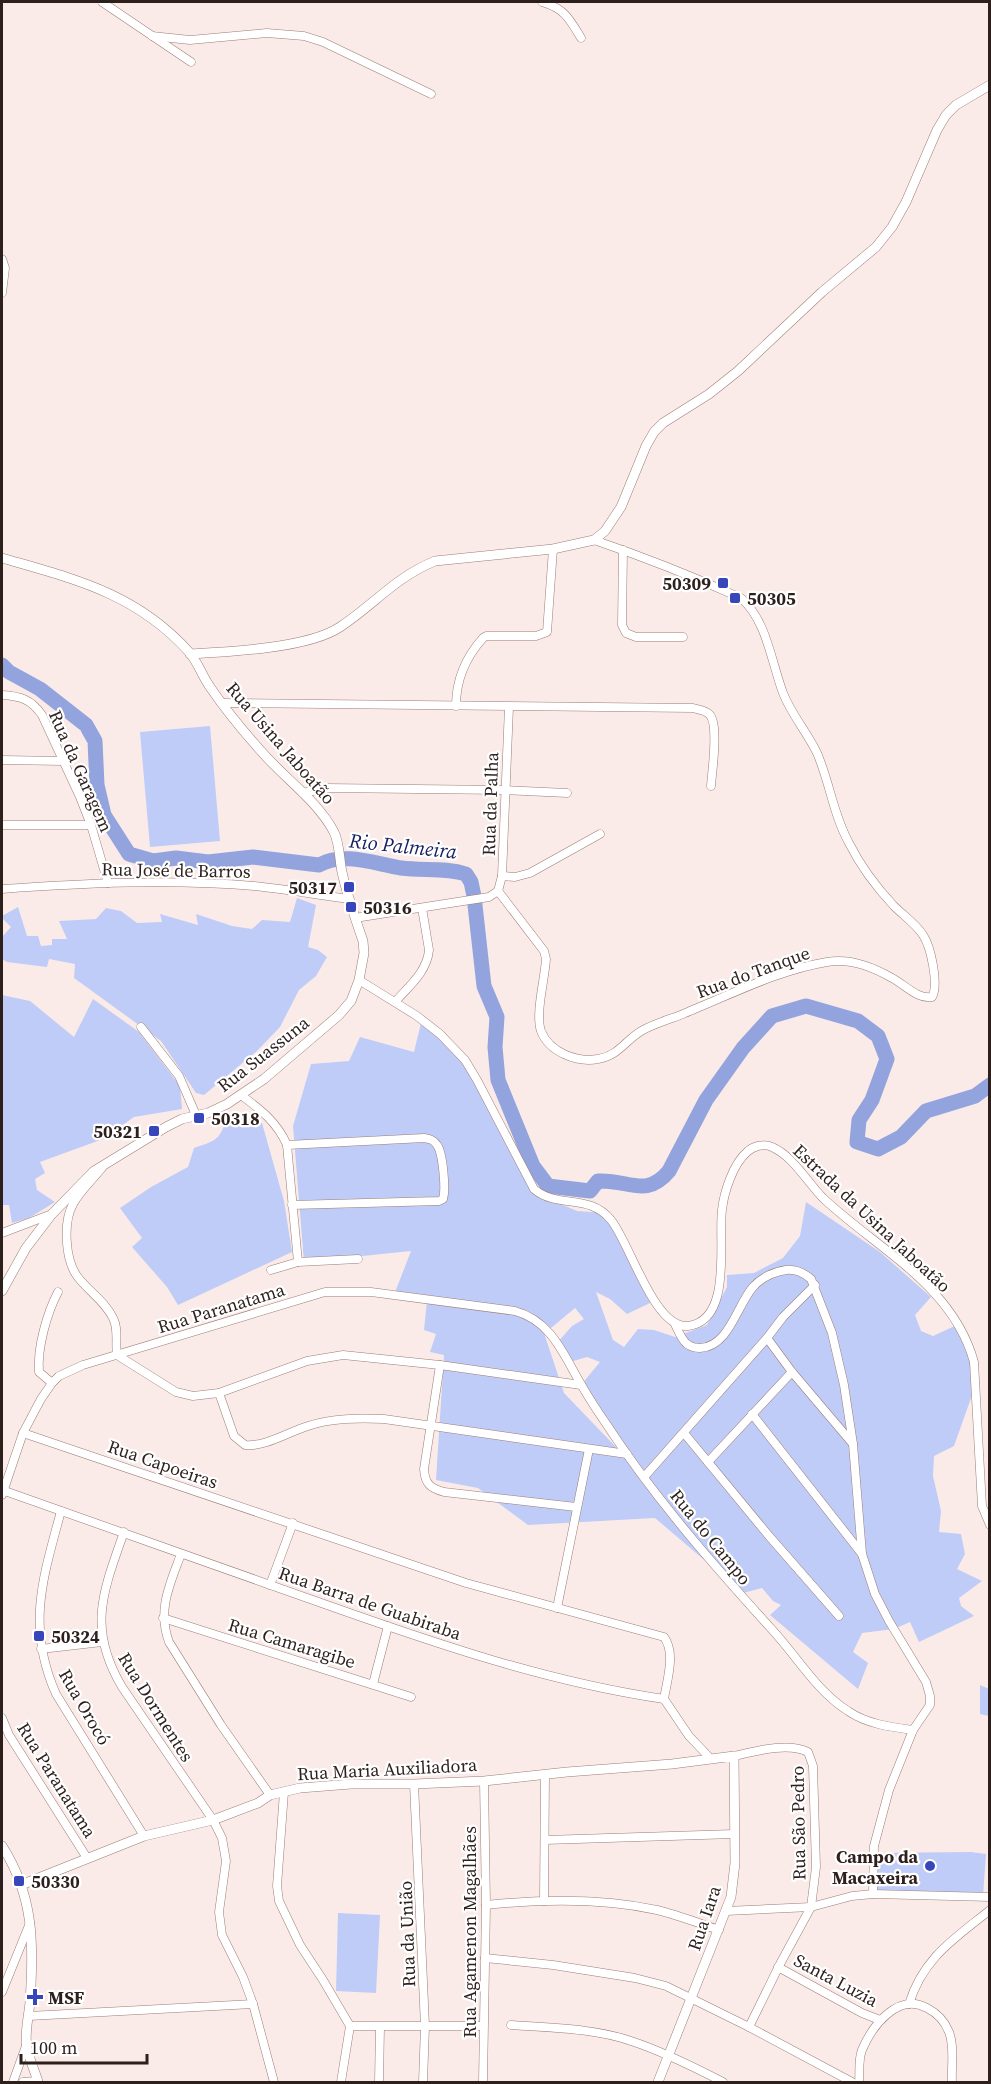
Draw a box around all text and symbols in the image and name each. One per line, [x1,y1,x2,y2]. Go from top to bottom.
place label: 50309 [662,571,711,596]
marker: 50309 [716,576,730,590]
place label: 50305 [747,586,796,611]
marker: 50305 [728,591,742,605]
street label: Rua Usina Jaboatão [221,676,341,810]
street label: Rua da Garagem [43,706,119,836]
street label: Rua da Palha [476,751,504,856]
water label: Rio Palmeira [347,826,459,866]
street label: Rua José de Barros [101,856,251,884]
place label: 50317 [288,875,337,900]
marker: 50317 [342,880,356,894]
place label: 50316 [363,895,412,920]
marker: 50316 [344,900,358,914]
street label: Rua do Tanque [693,940,813,1004]
street label: Rua Suassuna [212,1010,315,1098]
place label: 50318 [211,1106,260,1131]
marker: 50318 [192,1111,206,1125]
place label: 50321 [93,1119,142,1144]
marker: 50321 [147,1124,161,1138]
street label: Estrada da Usina Jaboatão [788,1138,956,1298]
street label: Rua Paranatama [154,1277,289,1339]
street label: Rua Capoeiras [105,1433,222,1495]
street label: Rua do Campo [665,1484,757,1590]
street label: Rua Barra de Guabiraba [275,1560,465,1646]
street label: Rua Camaragibe [225,1612,359,1674]
place label: 50324 [51,1624,100,1649]
marker: 50324 [32,1629,46,1643]
street label: Rua Dormentes [112,1647,200,1767]
street label: Rua Orocó [53,1664,117,1750]
street label: Rua Paranatama [11,1717,103,1843]
street label: Rua Maria Auxiliadora [296,1752,478,1786]
street label: Rua São Pedro [784,1765,811,1881]
street label: Rua Agamenon Magalhães [457,1826,482,2038]
place label: Campo da Macaxeira [832,1844,918,1890]
marker: Campo da Macaxeira [923,1859,937,1873]
place label: 50330 [31,1869,80,1894]
marker: 50330 [12,1874,26,1888]
street label: Rua da União [393,1880,421,1988]
street label: Rua Iara [681,1881,727,1954]
street label: Santa Luzia [790,1947,883,2013]
place label: MSF [48,1985,85,2010]
marker: MSF [26,1988,44,2006]
scale bar [21,2027,147,2065]
text: 100 m [30,2035,77,2060]

